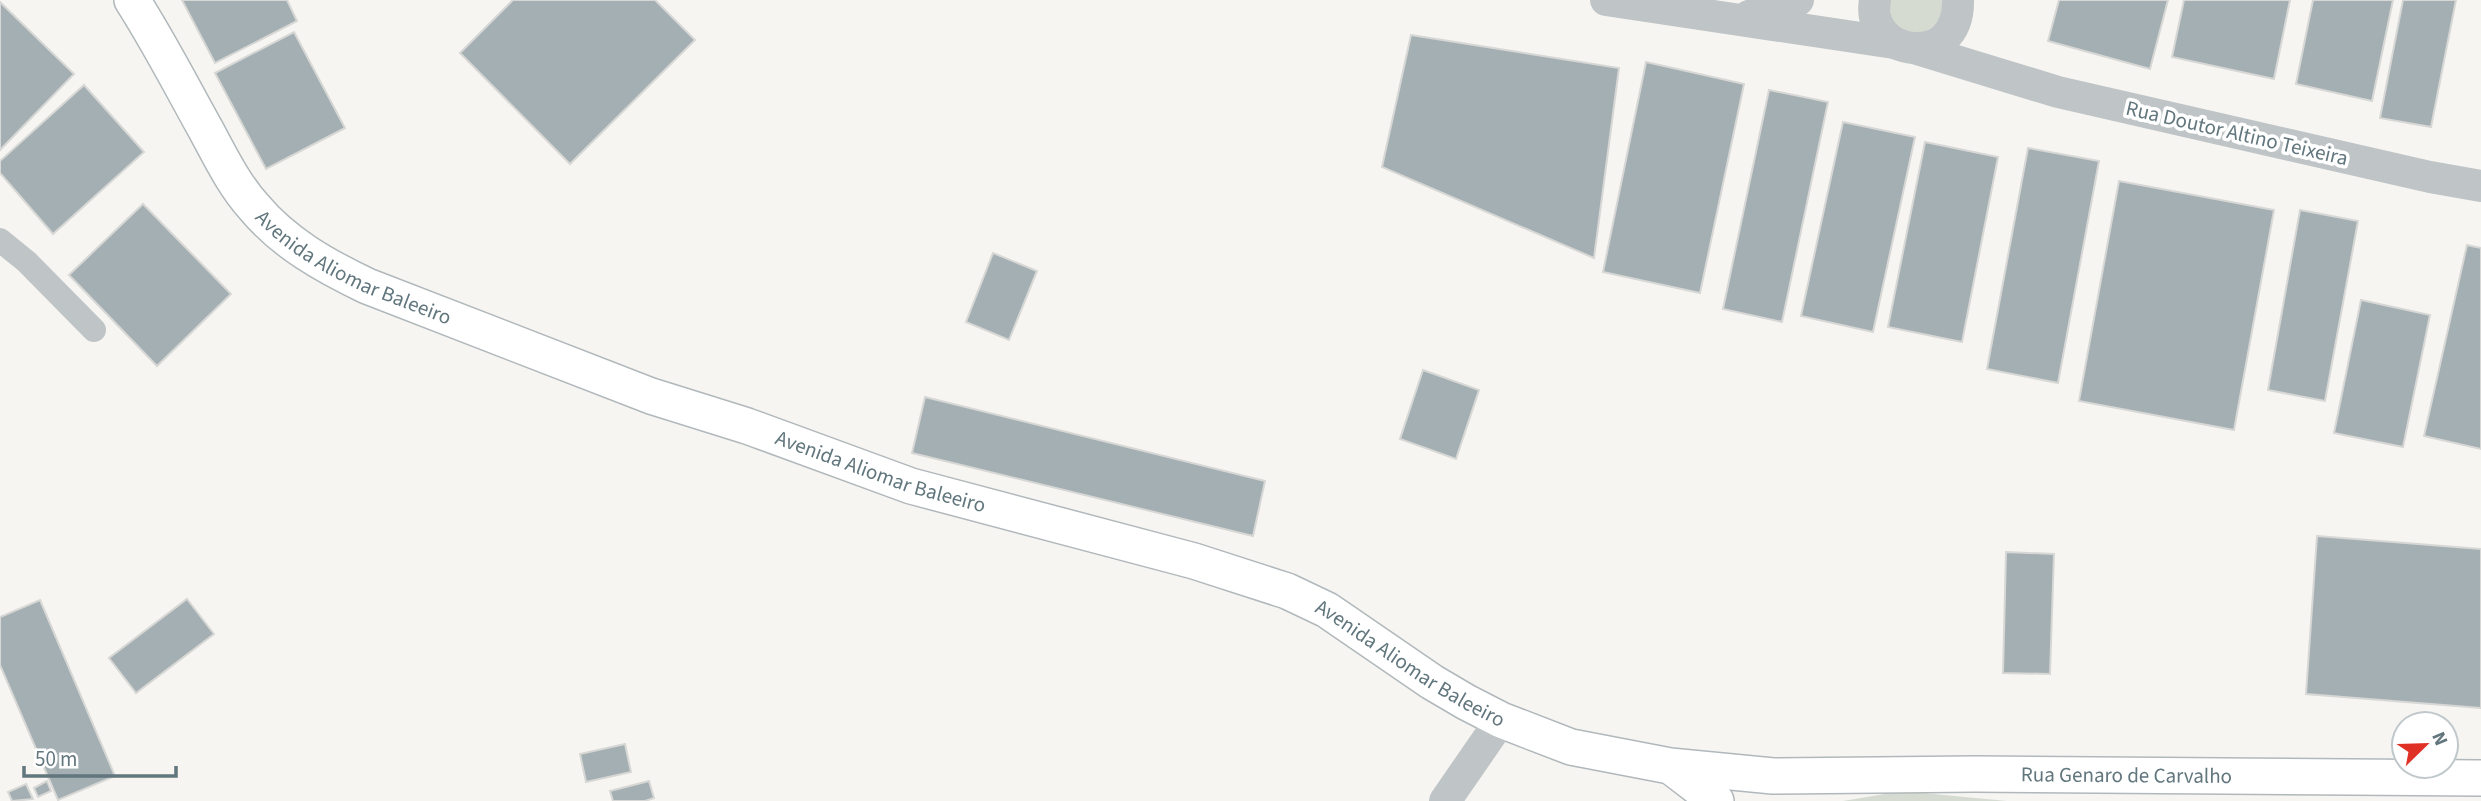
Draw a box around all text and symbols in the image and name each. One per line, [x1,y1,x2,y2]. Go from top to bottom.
street label: Rua Doutor Altino Teixeira [2123,93,2351,173]
street label: Avenida Aliomar Baleeiro [249,203,456,332]
street label: Avenida Aliomar Baleeiro [771,423,989,520]
street label: Avenida Aliomar Baleeiro [1310,592,1510,735]
north arrow [2390,710,2460,780]
text: N [2424,728,2454,750]
scale bar [24,734,177,778]
text: 50 m [35,744,77,774]
street label: Rua Genaro de Carvalho [2021,759,2232,791]

